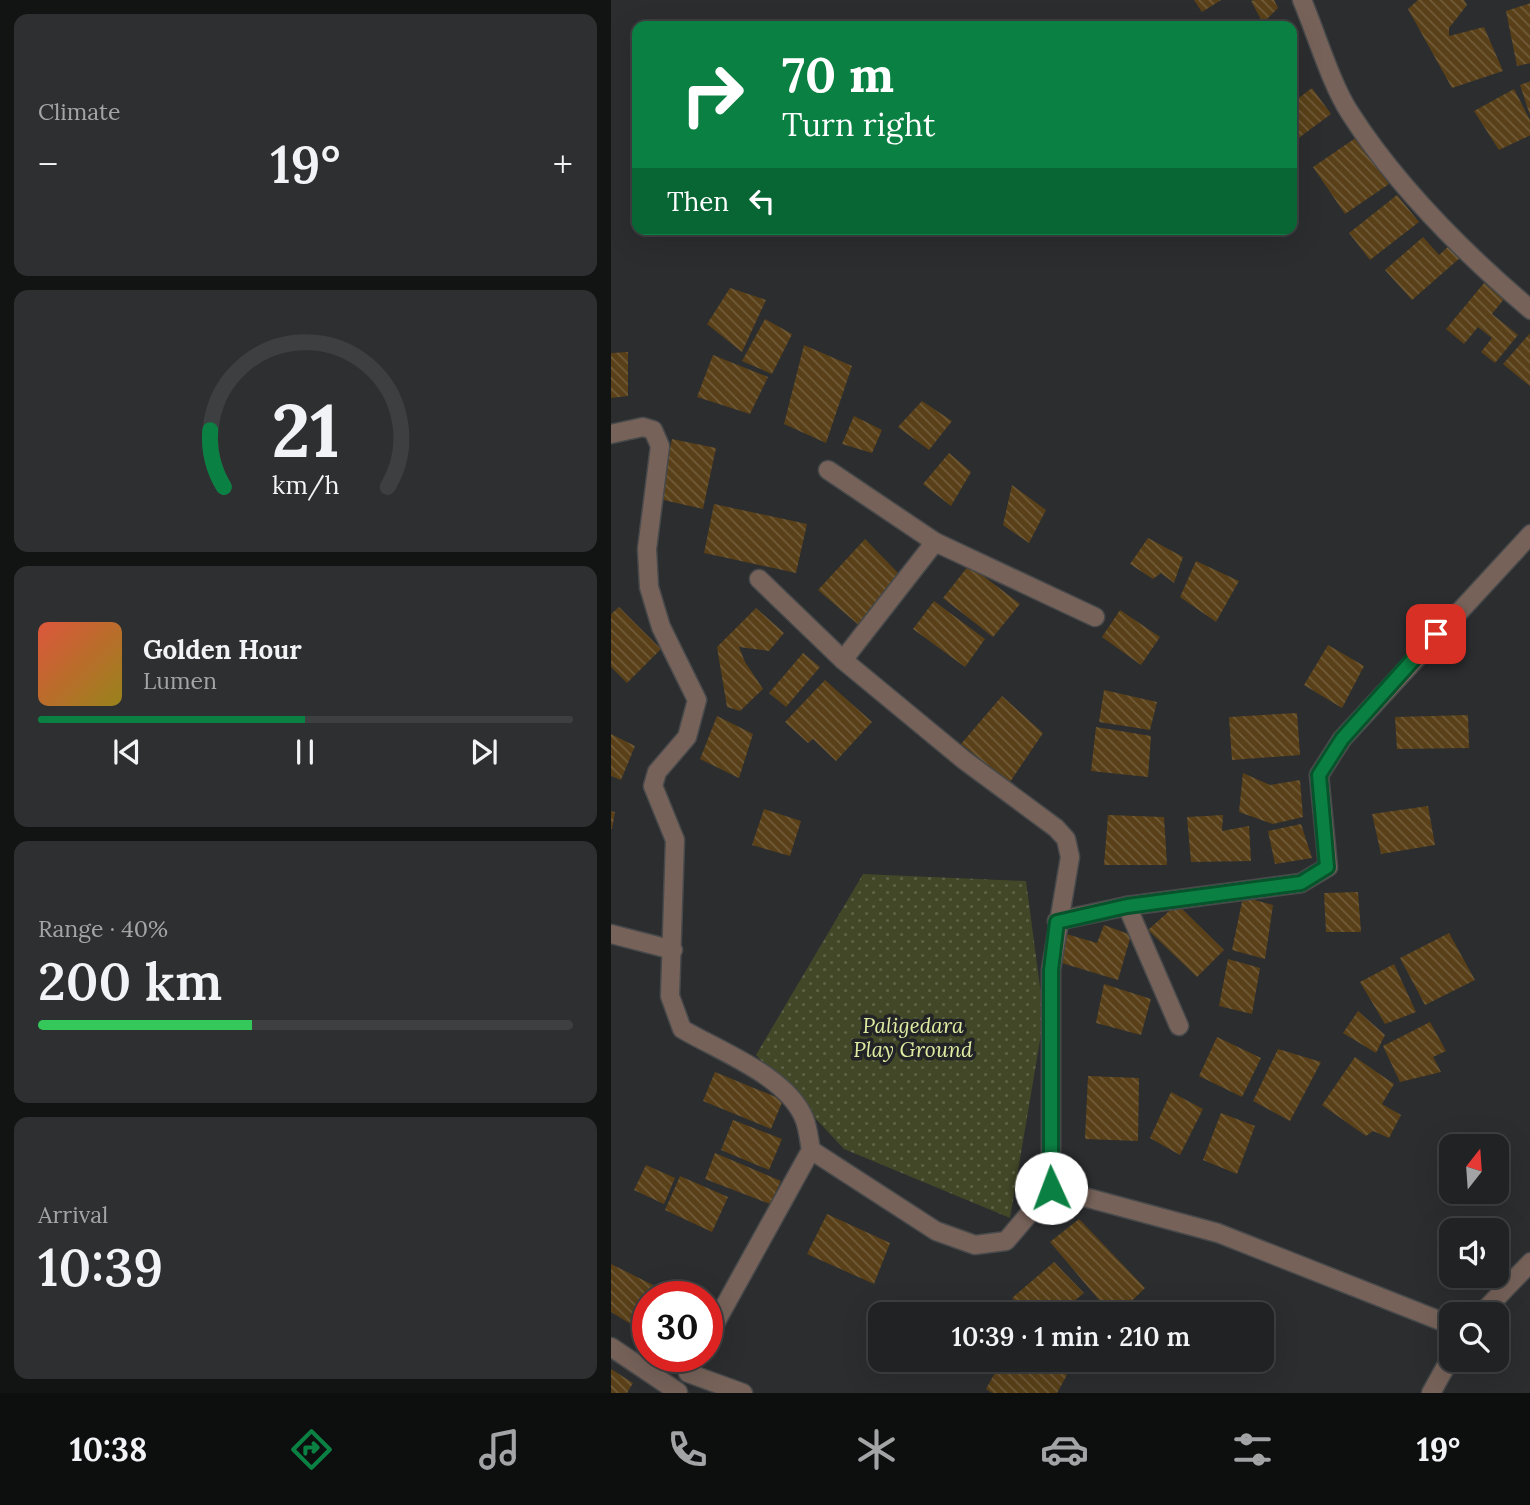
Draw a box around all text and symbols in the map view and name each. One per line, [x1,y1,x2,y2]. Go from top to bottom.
text: 70 m [782,43,894,105]
icon: right [667,49,758,140]
text: Climate [38,97,120,126]
text: Turn right [782,104,935,145]
text: 19° [270,131,341,197]
text: − [38,140,58,188]
text: + [553,140,573,188]
icon: left [743,182,781,220]
text: Then [667,185,729,218]
text: 21 [271,384,340,477]
text: km/h [272,468,339,500]
pin [1406,604,1466,664]
icon: arrive [1417,615,1455,653]
text: Golden Hour [143,633,302,666]
text: Lumen [143,666,217,695]
icon: previous [108,733,146,771]
icon: pause [286,733,324,771]
icon: next [465,733,503,771]
text: Range · 40% [38,914,168,943]
text: 200 km [38,948,222,1014]
park label: Paligedara Play Ground [853,1012,973,1063]
north arrow [1439,1134,1509,1204]
map controls [1439,1134,1509,1372]
position arrow [1014,1151,1088,1225]
text: Arrival [38,1200,108,1229]
button: sound [1439,1218,1509,1288]
text: 10:39 [38,1234,163,1300]
speed limit sign: 30 [632,1281,723,1372]
button: search [1439,1302,1509,1372]
text: 10:39 · 1 min · 210 m [952,1320,1190,1353]
icon: directions [287,1425,336,1474]
icon: music [475,1425,524,1474]
icon: phone [663,1425,712,1474]
icon: climate [852,1425,901,1474]
icon: car [1040,1425,1089,1474]
icon: filters [1228,1425,1277,1474]
text: 10:38 [70,1429,147,1470]
text: 19° [1417,1429,1460,1470]

